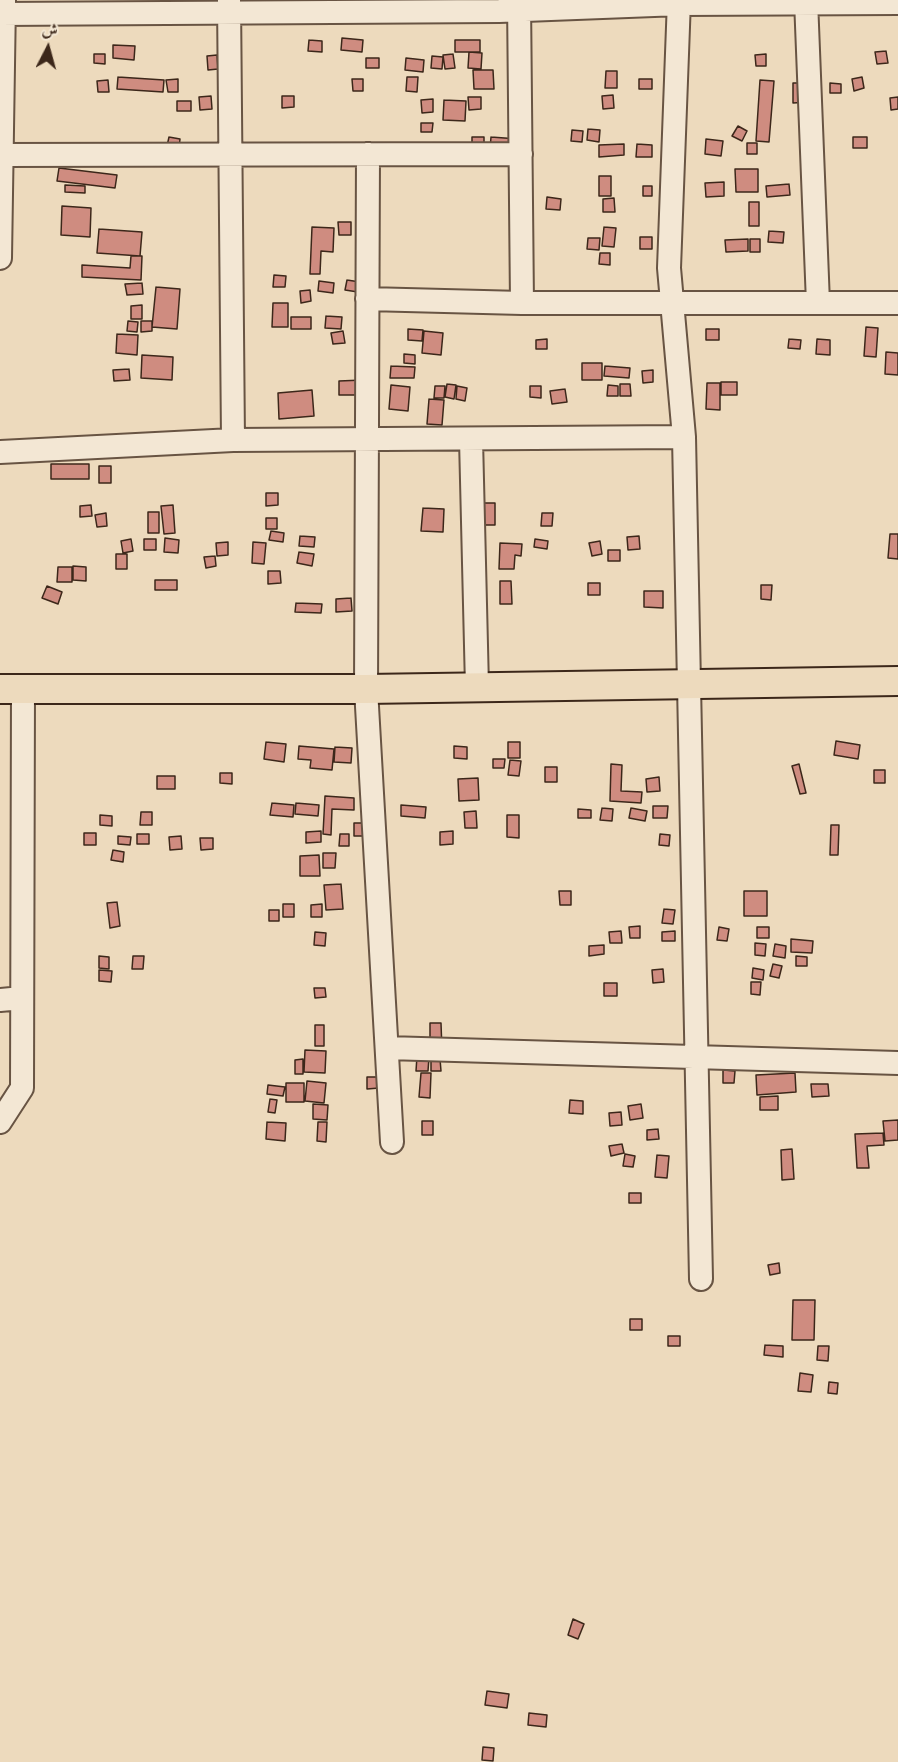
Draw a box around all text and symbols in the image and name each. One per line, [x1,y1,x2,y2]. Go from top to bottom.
north arrow [18,18,78,78]
text: ش [41,18,59,42]

